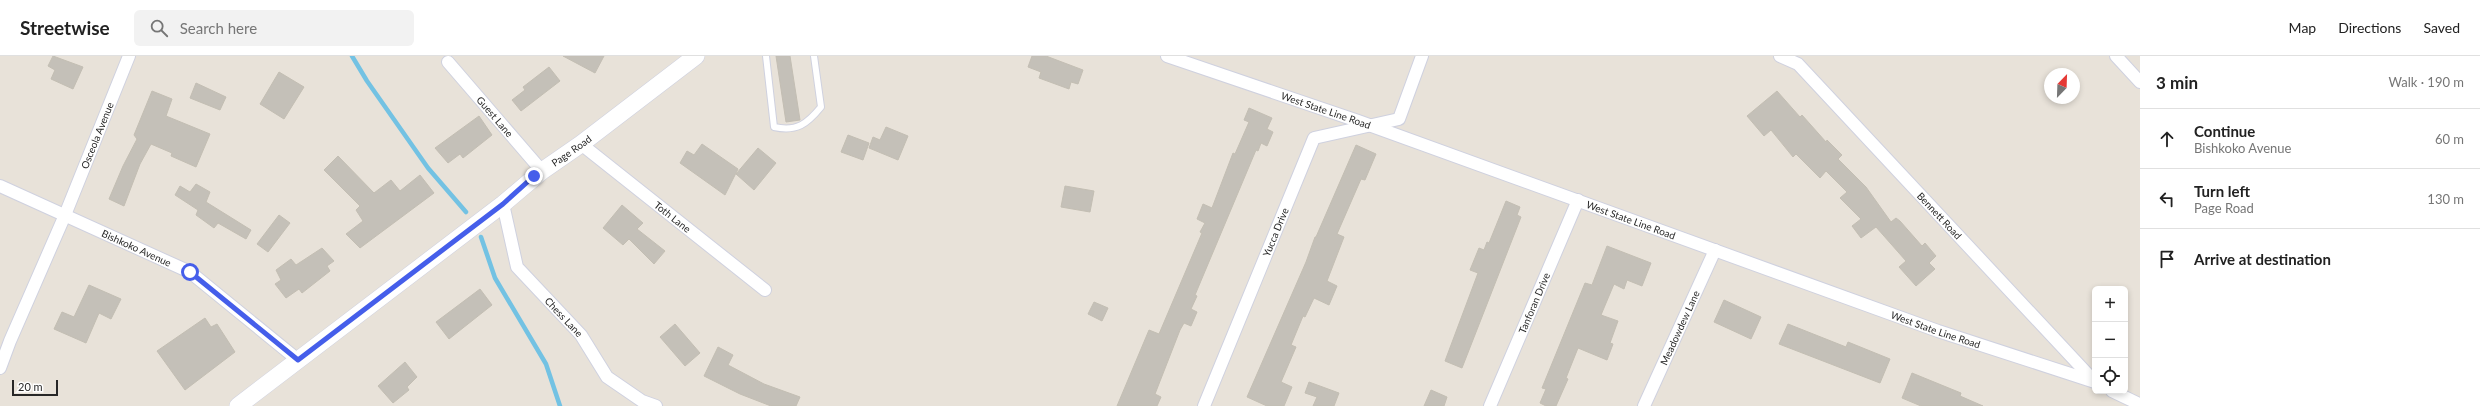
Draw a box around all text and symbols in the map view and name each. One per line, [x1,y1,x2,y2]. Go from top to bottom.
search box [134,10,414,46]
text: Streetwise [20,16,110,39]
icon: search [148,17,170,39]
text: Search here [180,19,257,37]
text: Map [2289,19,2316,36]
text: Directions [2338,19,2401,36]
text: Saved [2423,19,2460,36]
north arrow [2044,68,2080,104]
text: 3 min [2156,72,2198,93]
text: Walk · 190 m [2388,74,2464,90]
street label: West State Line Road [1280,89,1372,131]
street label: Guest Lane [474,94,516,139]
street label: Osceola Avenue [78,100,116,170]
text: Continue [2194,122,2255,140]
icon: ahead [2156,128,2178,150]
text: 60 m [2435,131,2464,147]
street label: Page Road [549,132,594,169]
text: Bishkoko Avenue [2194,140,2291,156]
route end [525,167,543,185]
text: Turn left [2194,182,2250,200]
icon: left [2156,188,2178,210]
street label: Bennett Road [1915,190,1964,241]
text: 130 m [2427,191,2464,207]
street label: West State Line Road [1585,198,1677,241]
street label: Toth Lane [652,199,693,235]
text: Page Road [2194,200,2254,216]
street label: Yucca Drive [1260,206,1291,258]
street label: Bishkoko Avenue [100,227,173,269]
icon: arrive [2156,248,2178,270]
text: Arrive at destination [2194,250,2331,268]
route start [181,263,199,281]
street label: Tanforan Drive [1516,271,1552,335]
map controls [2092,286,2128,394]
button: + [2092,286,2128,322]
street label: Meadowdew Lane [1657,289,1702,367]
street label: Chess Lane [542,295,585,339]
street label: West State Line Road [1889,308,1982,350]
button: − [2092,322,2128,358]
button: locate [2092,358,2128,394]
scale bar [12,378,58,397]
text: 20 m [18,380,43,393]

